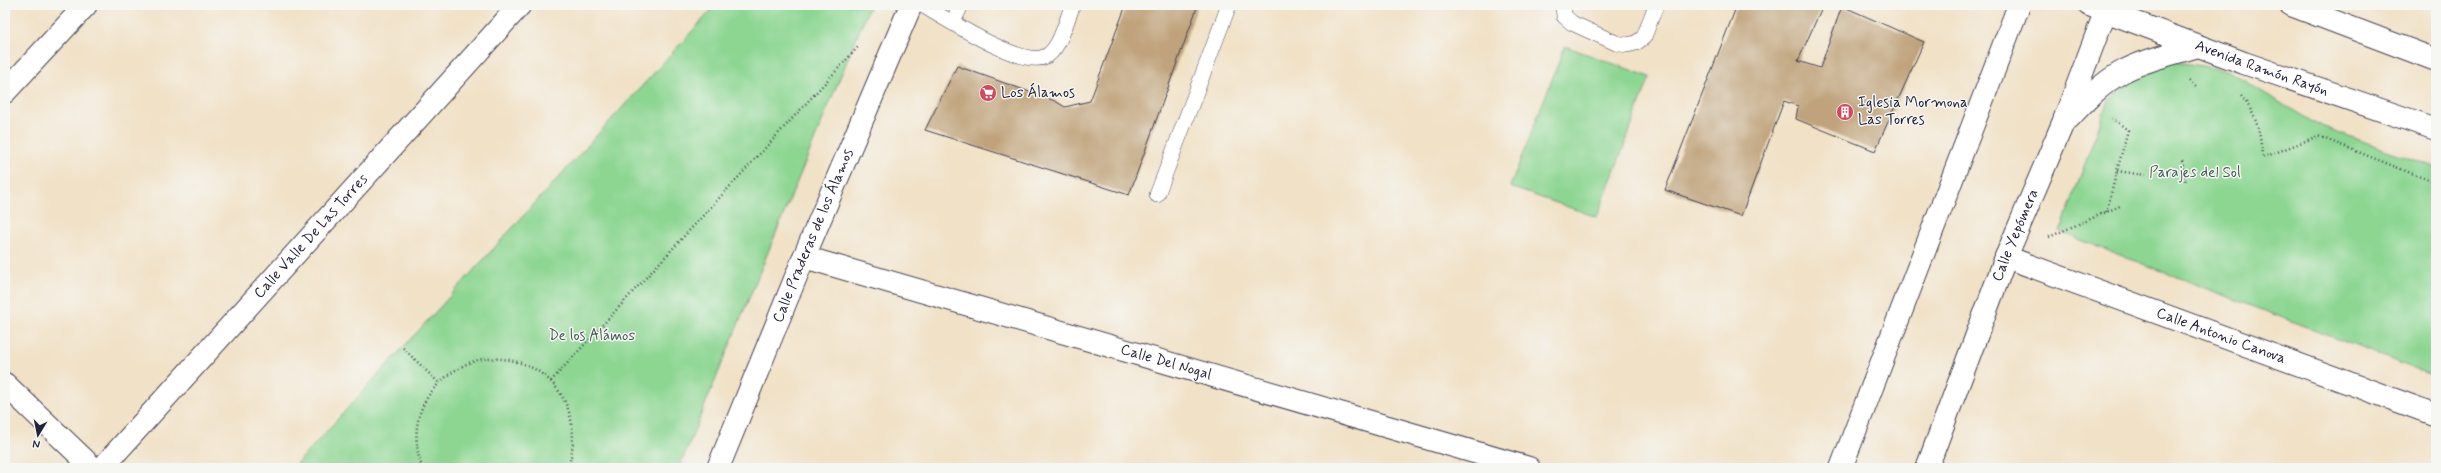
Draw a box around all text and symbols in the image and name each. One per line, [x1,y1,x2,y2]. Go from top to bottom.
street label: Avenida Ramón Rayón [2192,36,2331,101]
place label: Los Álamos [1001,82,1075,103]
supermarket icon: Los Álamos [978,83,998,103]
place label: Iglesia Mormona Las Torres [1858,93,1968,130]
building icon: Iglesia Mormona Las Torres [1835,102,1855,122]
street label: Calle Praderas de los Álamos [768,146,859,326]
park label: Parajes del Sol [2149,163,2241,183]
street label: Calle Valle De Las Torres [250,170,373,303]
street label: Calle Yepómera [1988,186,2044,284]
street label: Calle Antonio Canova [2153,303,2289,369]
park label: De los Alámos [549,326,635,346]
street label: Calle Del Nogal [1118,340,1214,385]
north arrow [18,415,58,455]
text: N [32,436,41,451]

